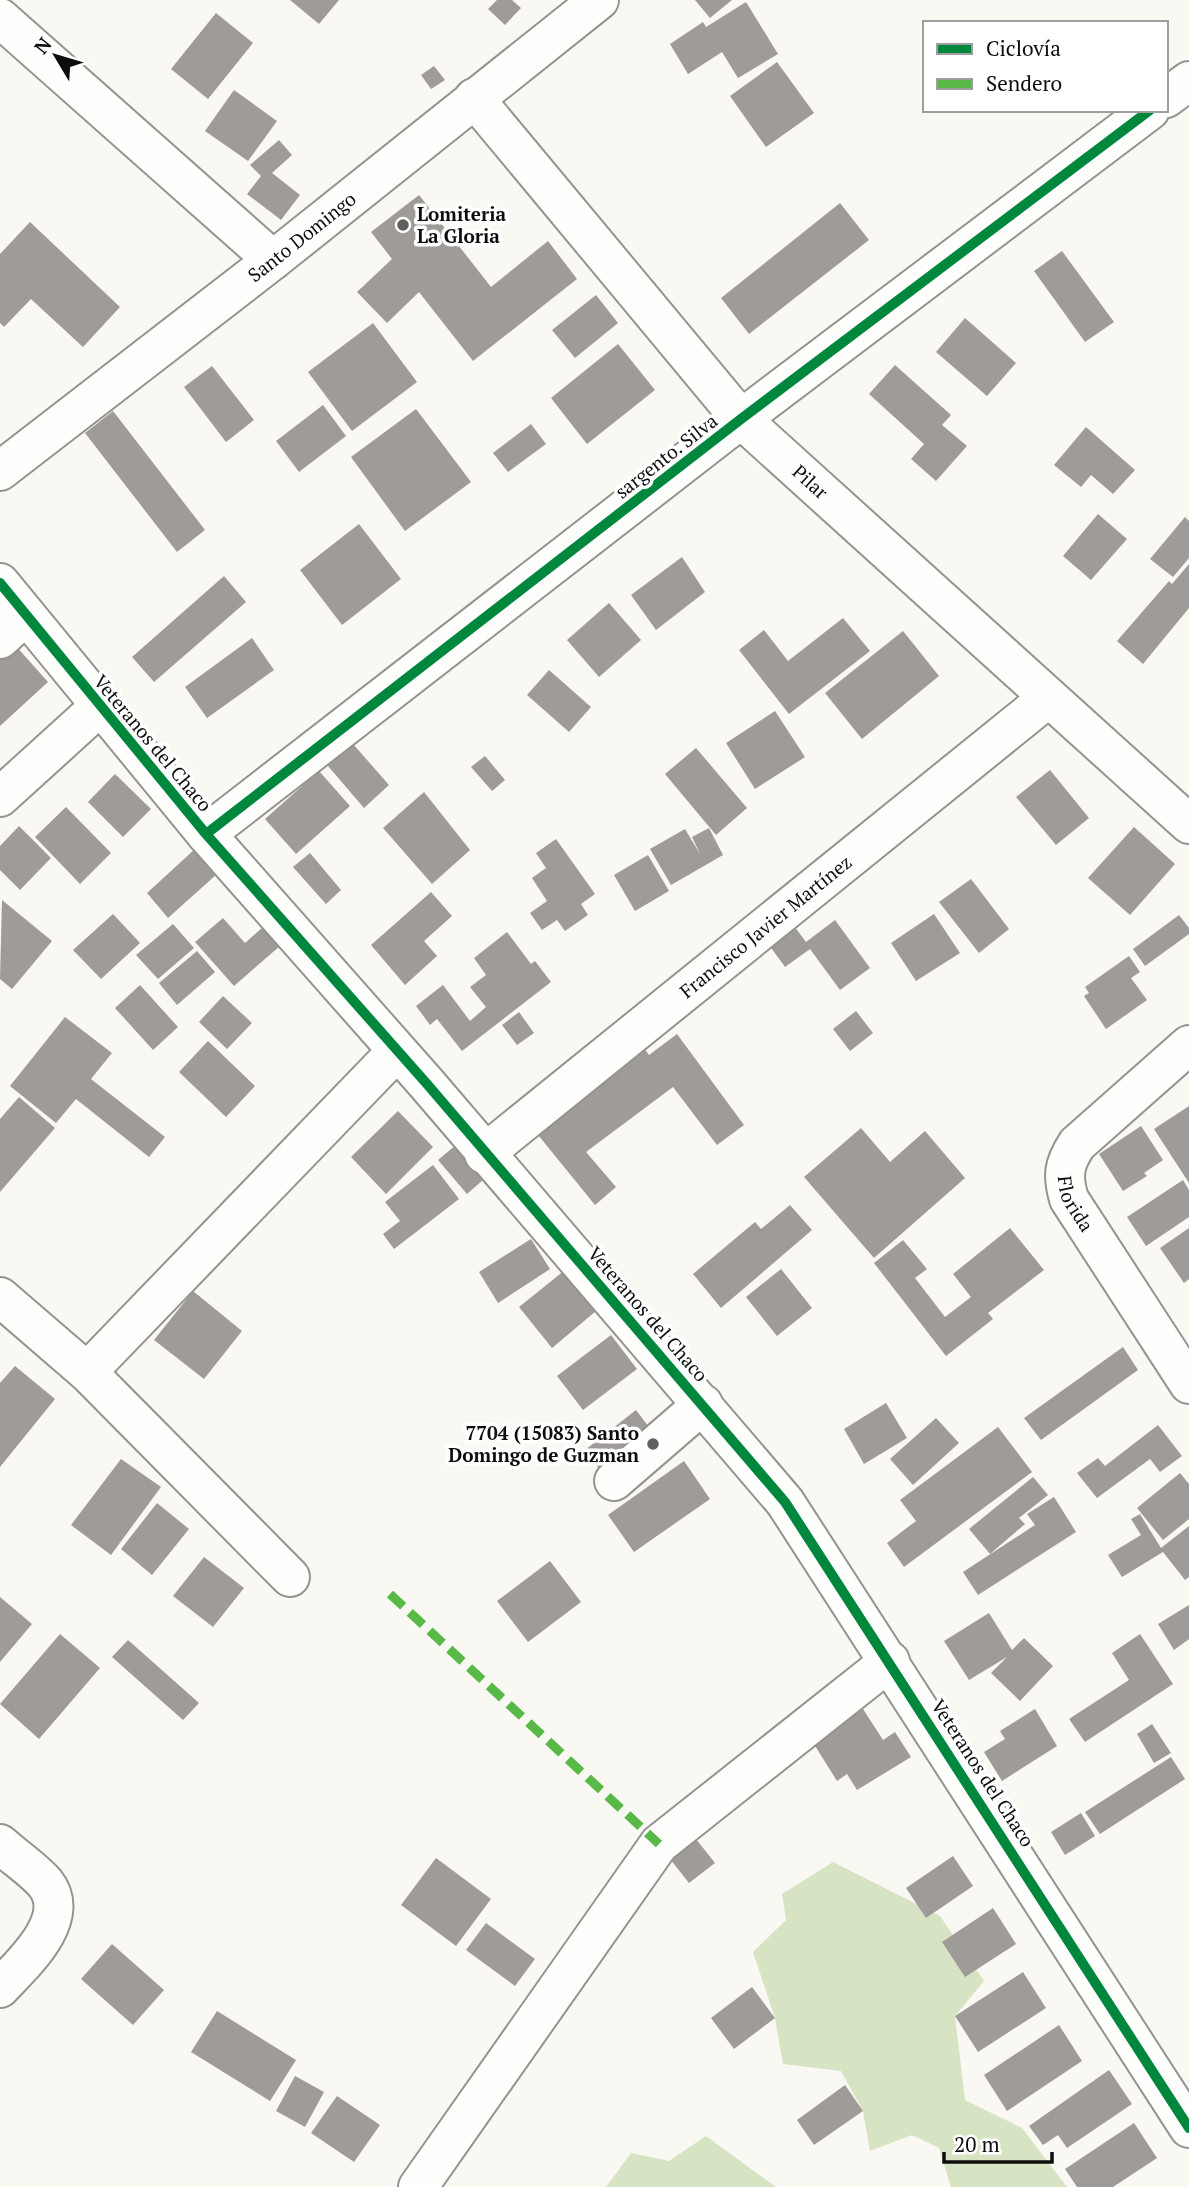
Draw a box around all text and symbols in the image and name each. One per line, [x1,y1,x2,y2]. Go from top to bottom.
north arrow [21,21,91,91]
legend [923,21,1168,112]
text: N [28,31,57,59]
text: Ciclovía [986,34,1061,62]
text: Sendero [986,69,1062,97]
street label: Santo Domingo [242,186,361,287]
place label: Lomiteria La Gloria [417,201,507,248]
marker: Lomiteria La Gloria [395,217,411,233]
street label: sargento. Silva [609,407,722,503]
street label: Pilar [788,459,834,504]
street label: Veteranos del Chaco [89,669,218,816]
street label: Francisco Javier Martínez [674,849,856,1003]
street label: Florida [1053,1175,1100,1236]
street label: Veteranos del Chaco [583,1241,714,1387]
place label: 7704 (15083) Santo Domingo de Guzman [448,1420,640,1467]
marker: 7704 (15083) Santo Domingo de Guzman [645,1436,661,1452]
street label: Veteranos del Chaco [926,1694,1041,1851]
scale bar [944,2120,1052,2164]
text: 20 m [954,2130,1000,2158]

